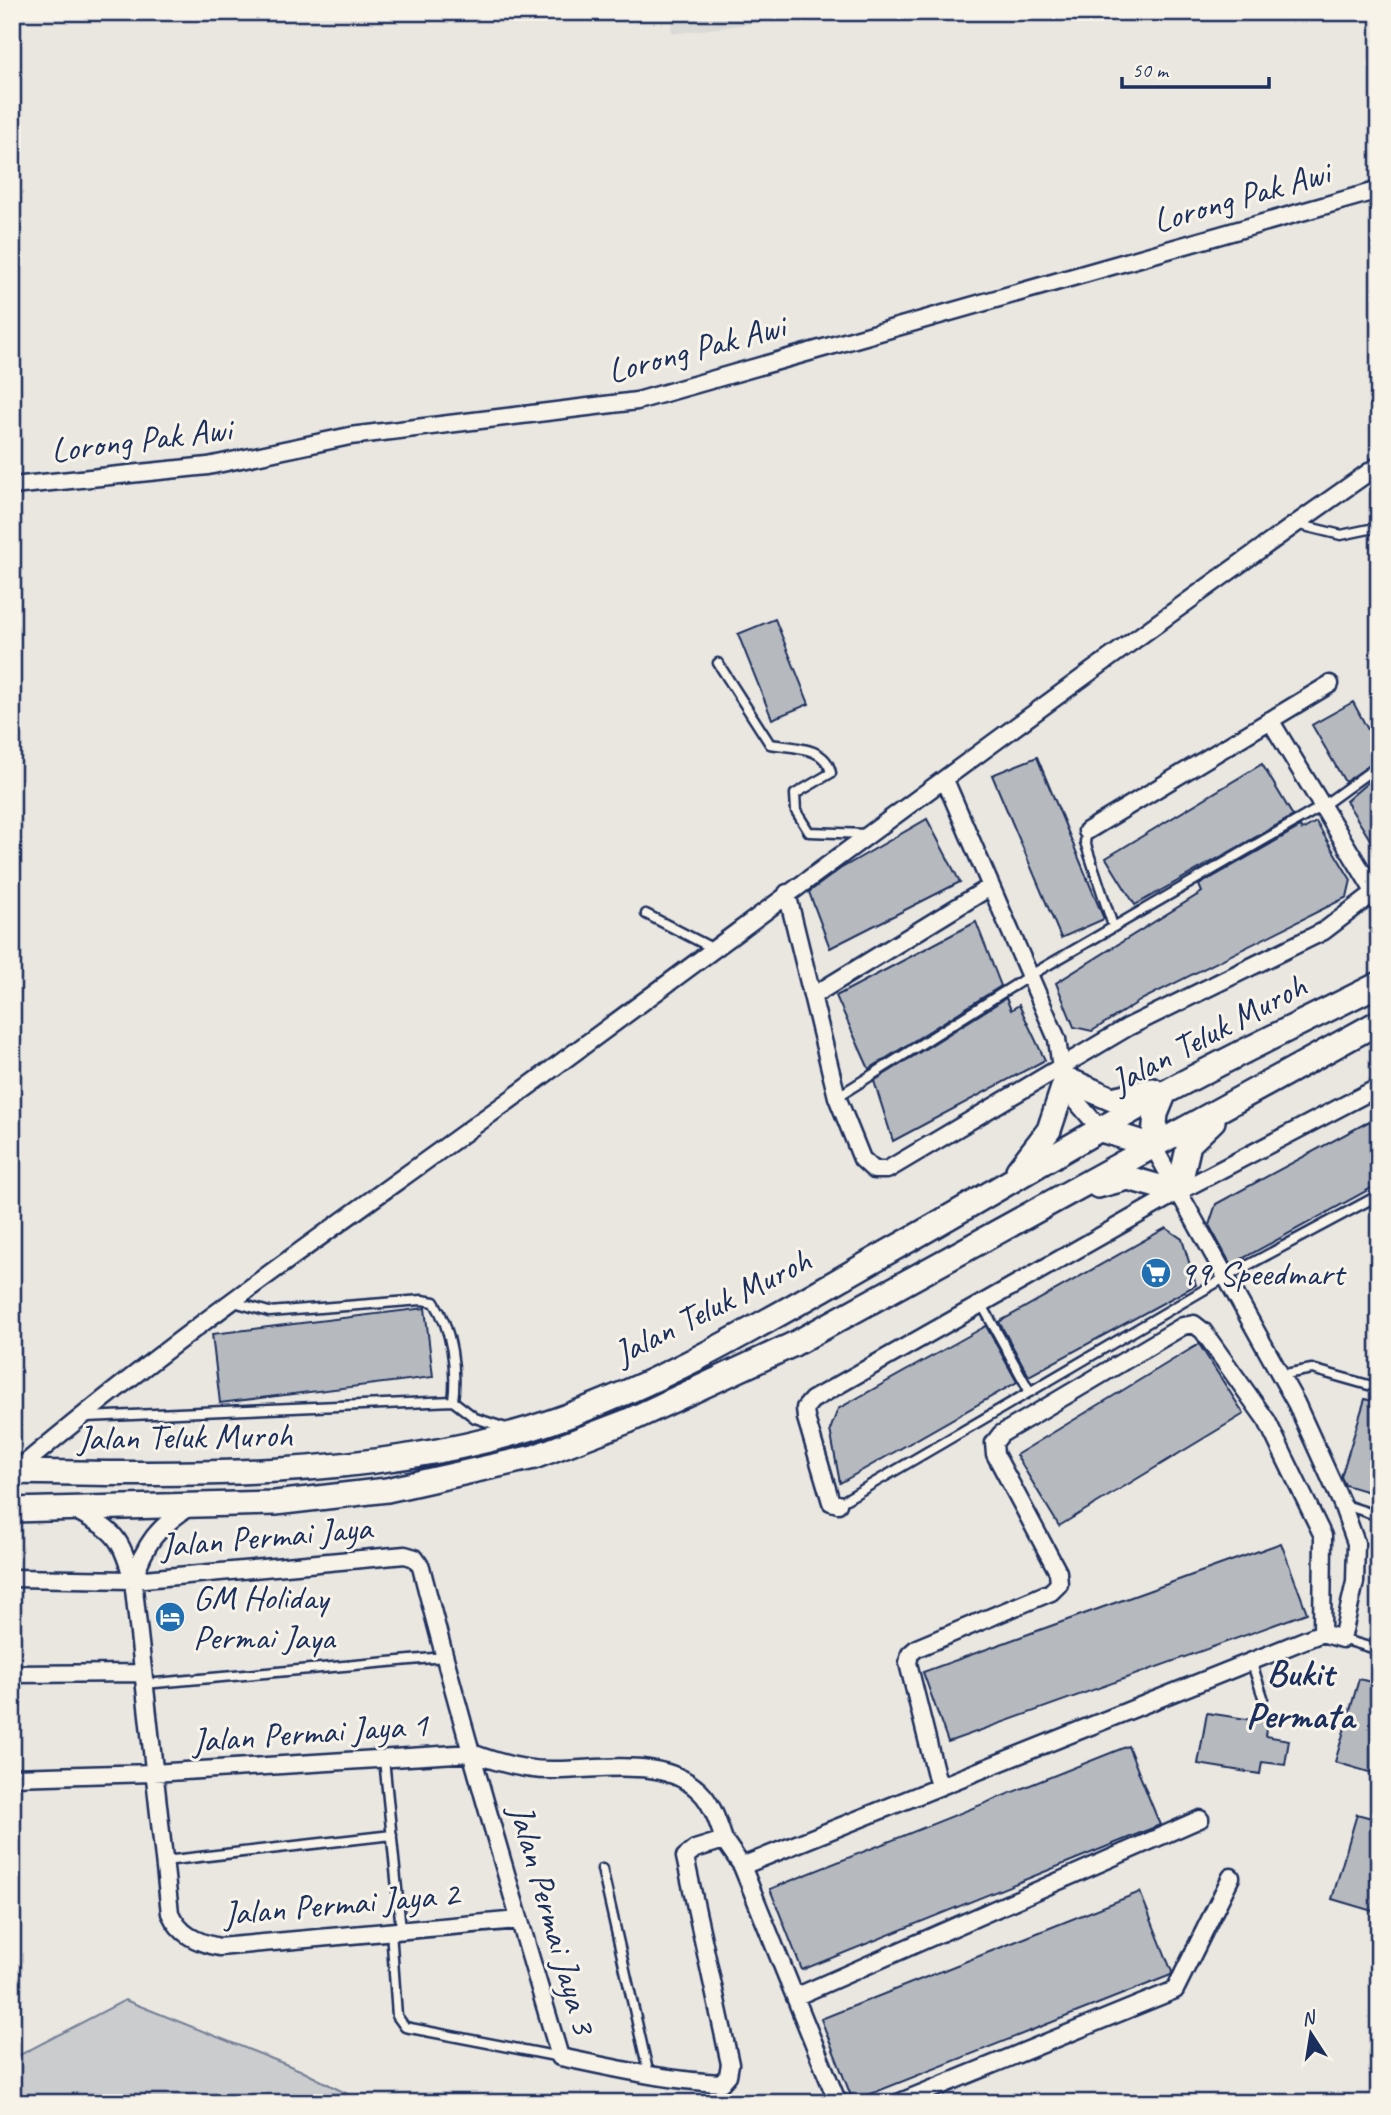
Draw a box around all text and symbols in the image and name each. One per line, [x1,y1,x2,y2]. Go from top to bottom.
scale bar [1122,46,1268,90]
text: 50 m [1132,57,1170,83]
street label: Lorong Pak Awi [1148,149,1339,243]
street label: Lorong Pak Awi [603,302,794,394]
street label: Lorong Pak Awi [48,406,238,473]
street label: Jalan Teluk Muroh [1101,963,1315,1105]
street label: Jalan Teluk Muroh [604,1237,819,1376]
place label: 99 Speedmart [1179,1251,1347,1296]
supermarket icon: 99 Speedmart [1139,1256,1173,1290]
street label: Jalan Teluk Muroh [75,1412,294,1461]
street label: Jalan Permai Jaya [157,1505,376,1568]
place label: GM Holiday Permai Jaya [193,1575,337,1660]
hotel icon: GM Holiday Permai Jaya [153,1600,187,1634]
district label: Bukit Permata [1246,1649,1357,1739]
street label: Jalan Permai Jaya 1 [189,1702,432,1763]
street label: Jalan Permai Jaya 3 [498,1798,607,2041]
street label: Jalan Permai Jaya 2 [220,1871,464,1936]
north arrow [1276,2000,1346,2070]
text: N [1299,2005,1319,2031]

